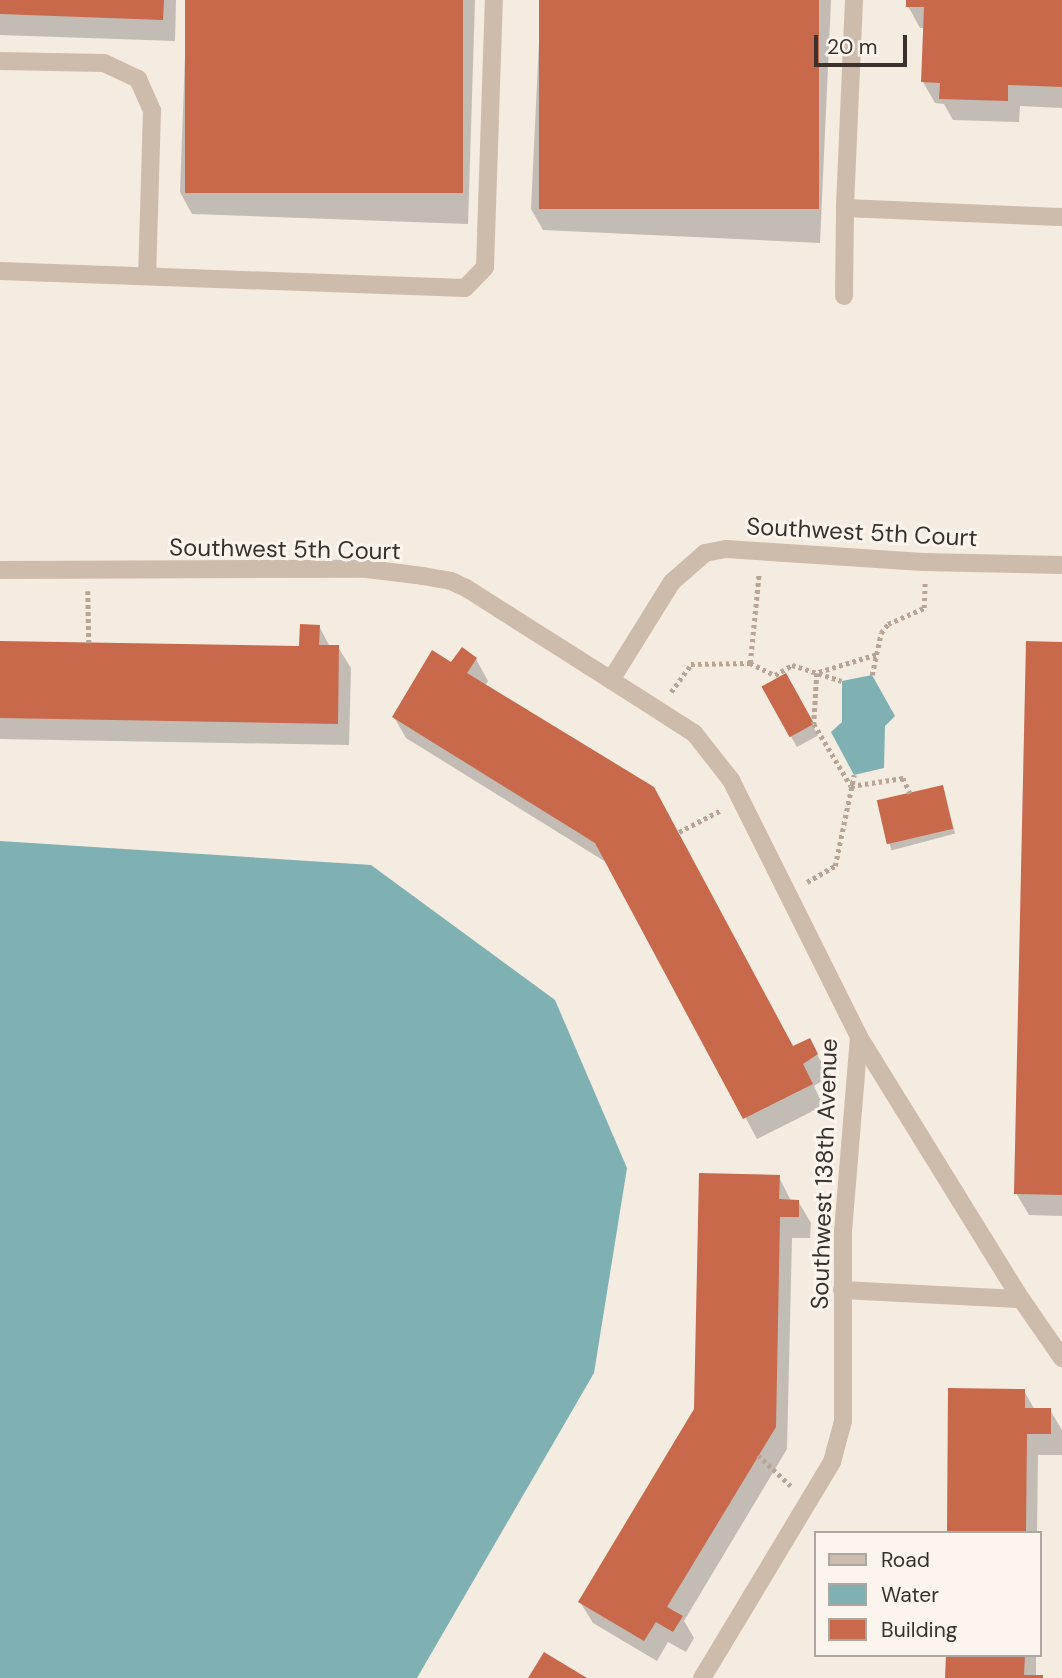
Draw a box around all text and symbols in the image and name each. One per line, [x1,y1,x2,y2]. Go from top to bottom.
scale bar [817,21,910,65]
text: 20 m [827,33,878,61]
street label: Southwest 5th Court [746,512,978,552]
street label: Southwest 5th Court [169,533,401,565]
street label: Southwest 138th Avenue [805,1038,843,1310]
legend [814,1531,1041,1657]
text: Road [881,1546,930,1574]
text: Water [881,1581,939,1609]
text: Building [881,1616,957,1644]

